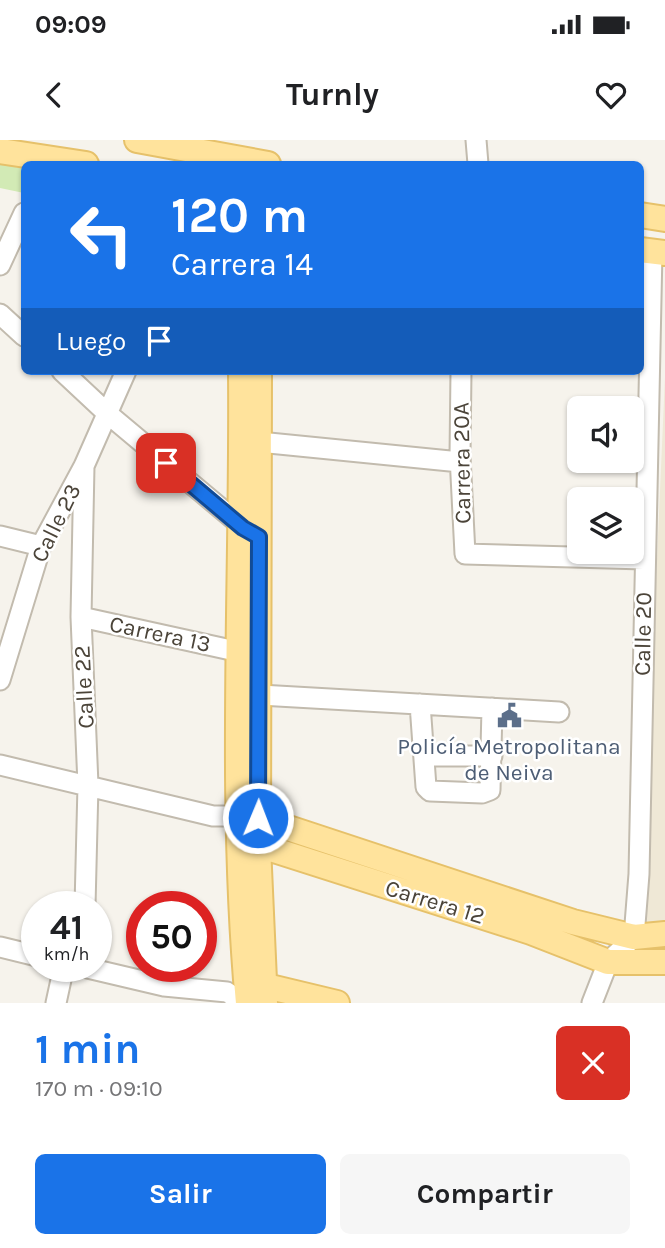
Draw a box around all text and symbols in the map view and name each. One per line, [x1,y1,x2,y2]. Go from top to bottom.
text: 09:09 [35,9,107,40]
icon: back [35,76,73,114]
text: Turnly [286,76,379,113]
icon: heart [592,76,630,114]
text: 120 m [171,187,308,244]
icon: left [56,189,147,280]
text: Carrera 14 [171,246,313,283]
icon: arrive [140,322,178,360]
text: Luego [56,326,126,357]
map controls [567,396,644,564]
button: sound [567,396,644,473]
street label: Carrera 20A [447,402,477,524]
pin [136,433,196,493]
icon: arrive [147,444,185,482]
street label: Calle 23 [25,479,87,567]
button: layers [567,487,644,564]
street label: Calle 20 [629,592,657,676]
street label: Carrera 13 [107,610,213,658]
street label: Calle 22 [68,645,100,729]
public building icon: Policía Metropolitana de Neiva [495,702,523,730]
place label: Policía Metropolitana de Neiva [397,733,621,786]
position arrow [221,781,295,855]
street label: Carrera 12 [382,874,488,930]
speed limit sign: 50 [126,891,217,982]
text: 41 [50,907,83,948]
text: km/h [44,943,89,965]
text: 1 min [35,1024,140,1074]
button: close [556,1026,630,1100]
text: 170 m · 09:10 [35,1075,163,1102]
button: Salir [35,1154,326,1234]
button: Compartir [340,1154,630,1234]

